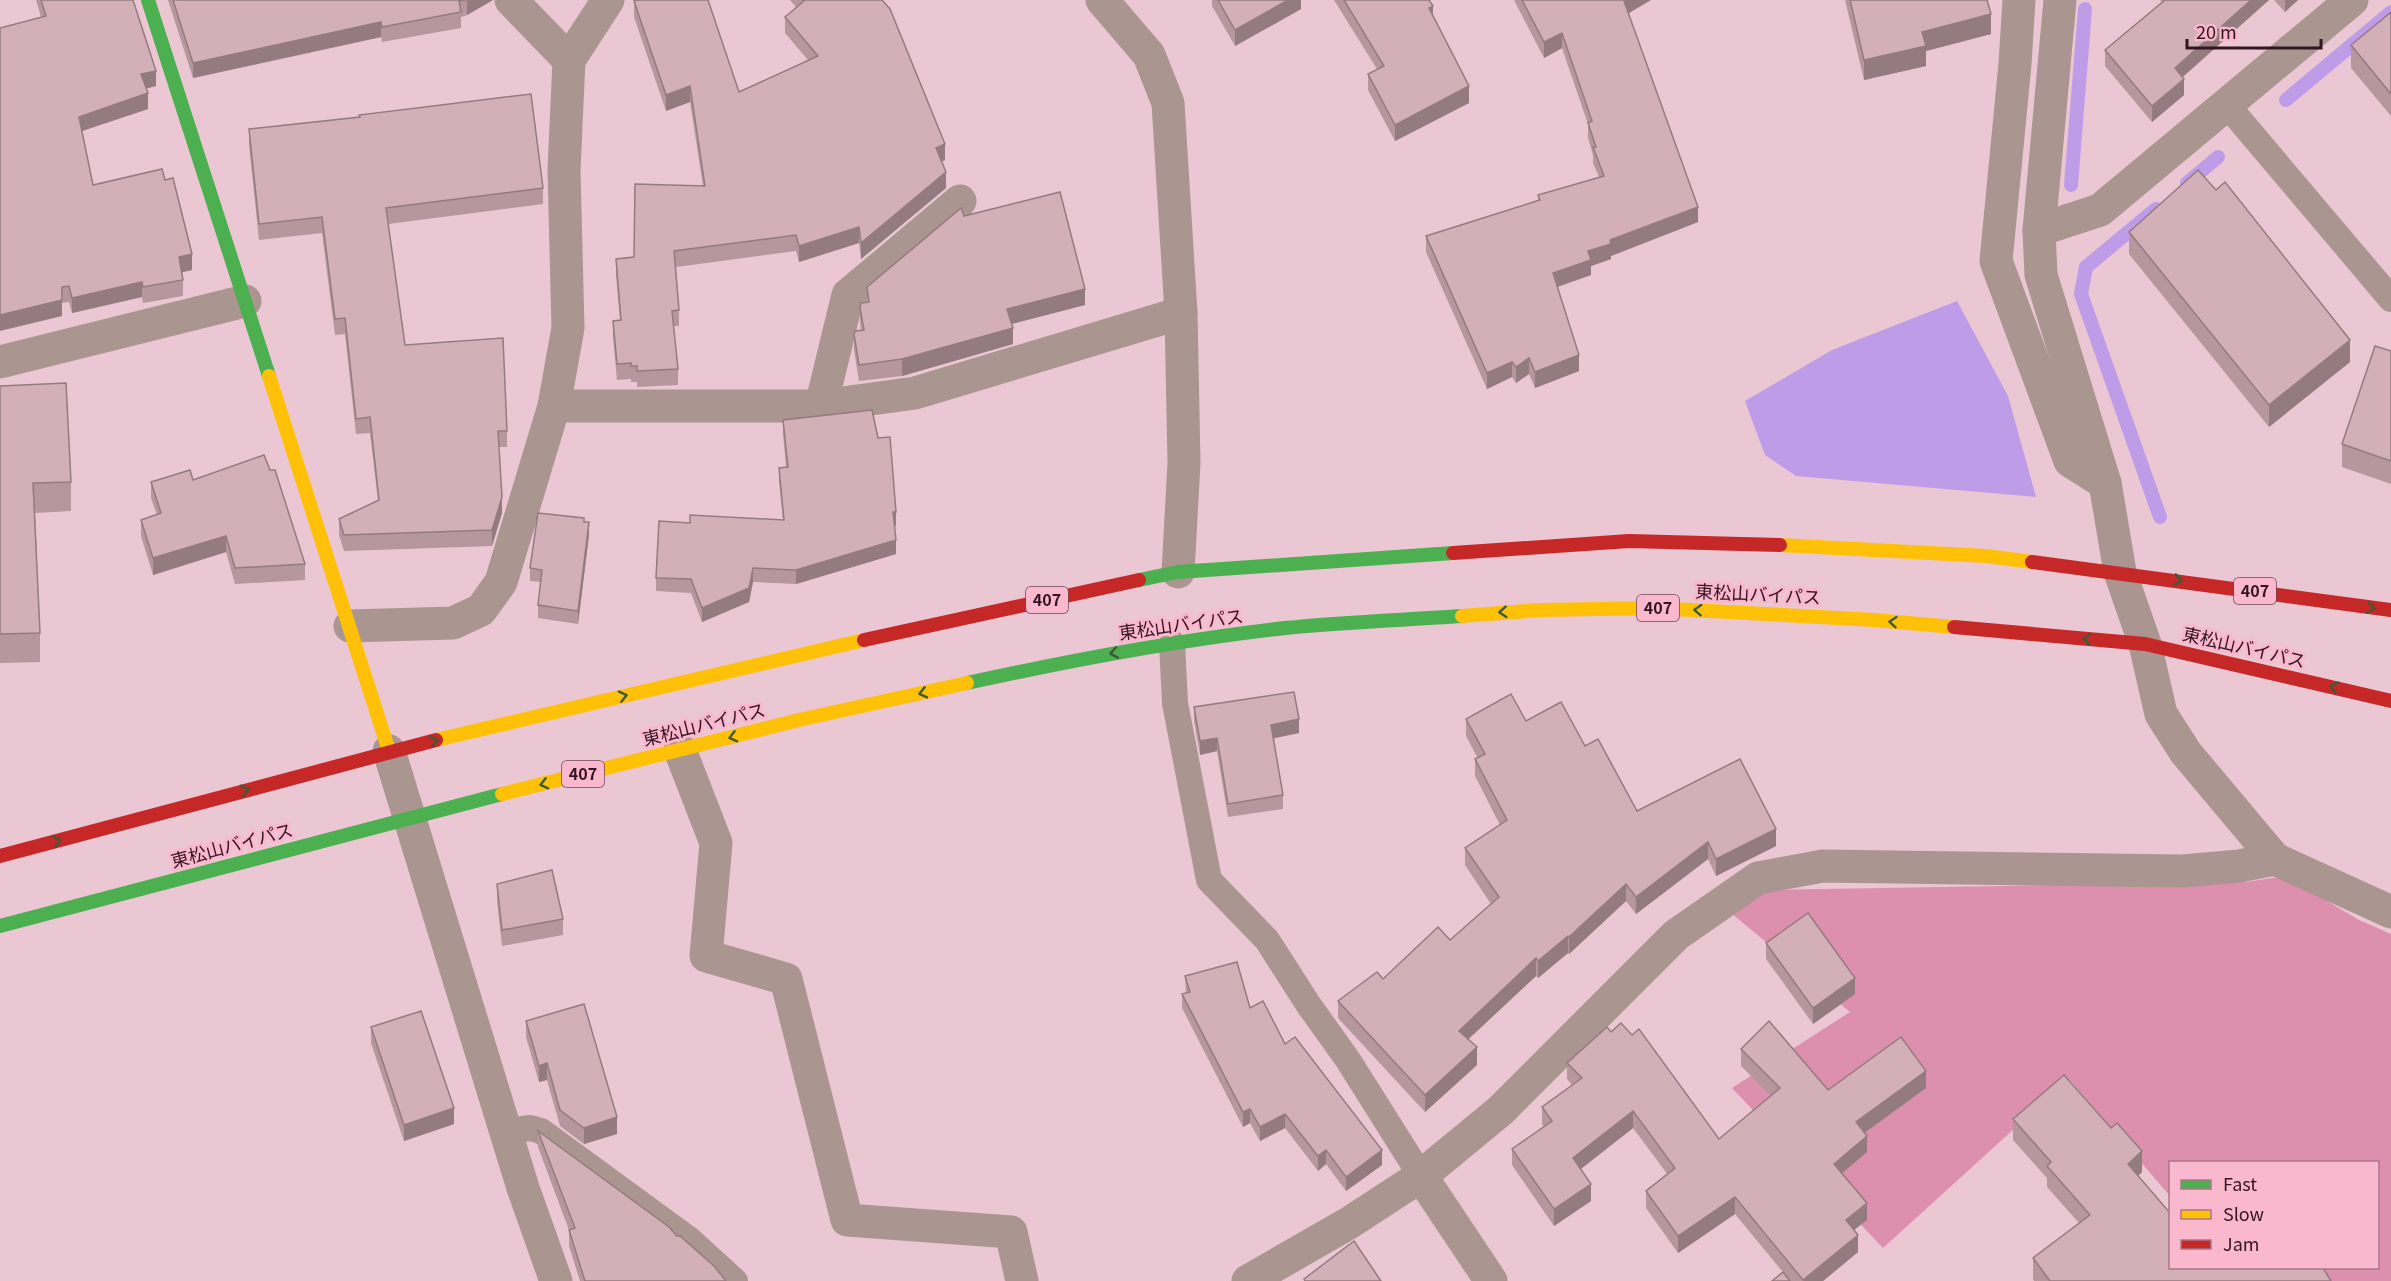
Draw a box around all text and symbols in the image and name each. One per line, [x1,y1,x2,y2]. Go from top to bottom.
scale bar [2187,12,2320,50]
text: 20 m [2196,18,2237,44]
one-way arrow [2173,574,2182,586]
street label: 東松山バイパス [1695,577,1822,609]
road number: 407 [2234,578,2276,604]
road number: 407 [1026,587,1068,613]
road number: 407 [1637,595,1679,621]
street label: 東松山バイパス [1117,601,1245,645]
one-way arrow [2366,601,2375,613]
one-way arrow [1693,604,1702,617]
one-way arrow [1499,605,1508,618]
one-way arrow [1888,615,1897,628]
street label: 東松山バイパス [2180,619,2309,673]
one-way arrow [2082,633,2091,646]
one-way arrow [1109,646,1119,659]
one-way arrow [2329,682,2339,695]
one-way arrow [918,685,928,698]
one-way arrow [618,690,628,703]
street label: 東松山バイパス [639,695,768,751]
one-way arrow [728,729,738,742]
one-way arrow [428,735,438,748]
road number: 407 [562,761,604,787]
one-way arrow [539,776,549,789]
one-way arrow [239,785,250,797]
street label: 東松山バイパス [167,815,296,873]
one-way arrow [51,835,61,848]
legend [2169,1161,2379,1269]
text: Fast [2223,1170,2257,1196]
text: Slow [2223,1200,2264,1226]
text: Jam [2223,1230,2259,1256]

